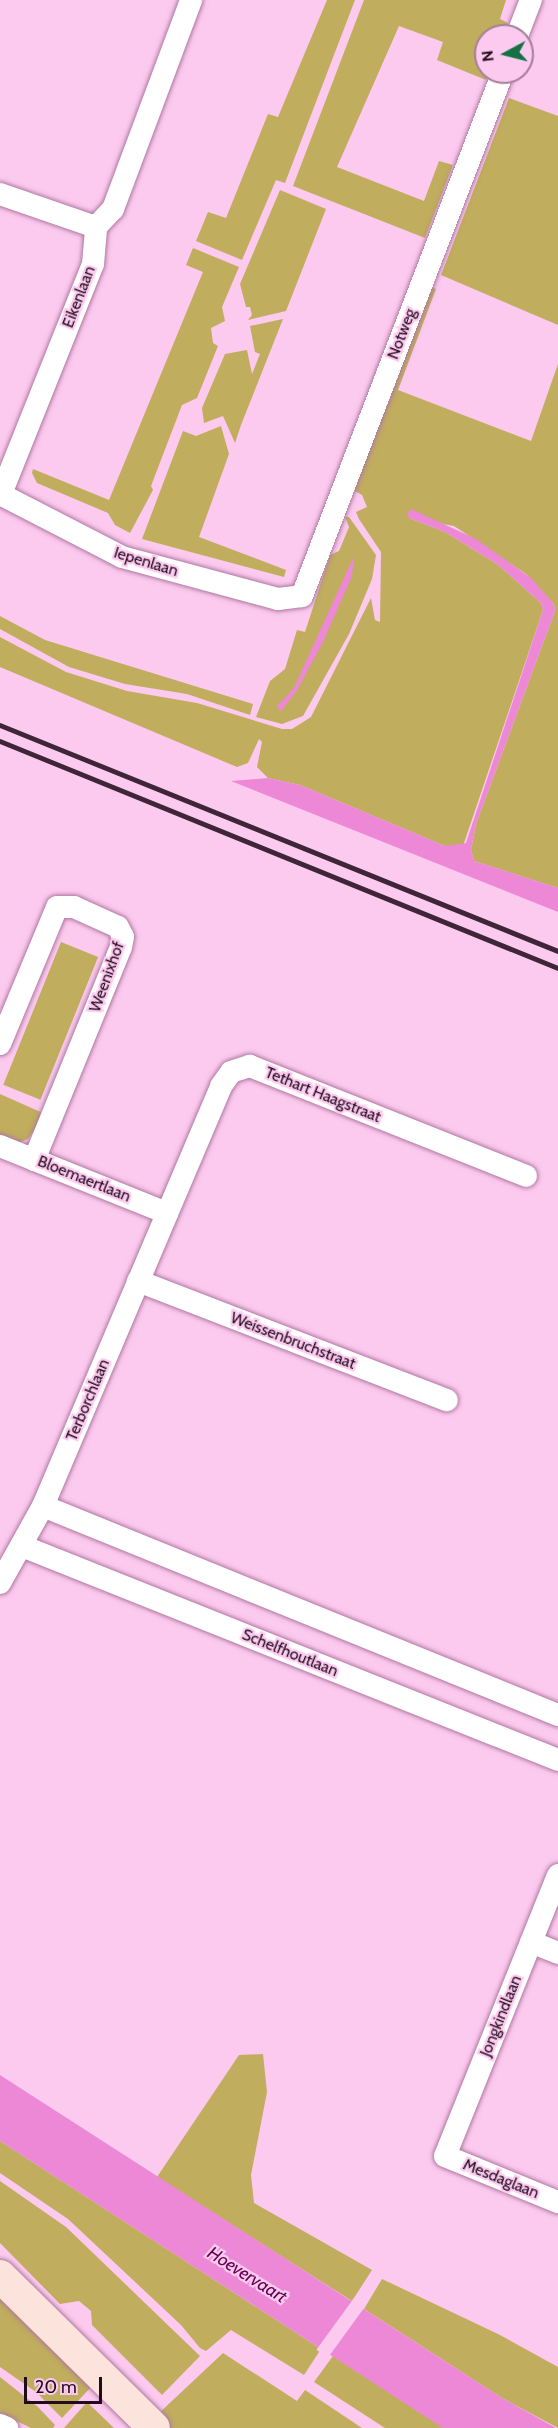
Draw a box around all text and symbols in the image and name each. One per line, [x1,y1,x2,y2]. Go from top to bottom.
north arrow [474,24,534,84]
text: N [478,49,498,63]
street label: Eikenlaan [58,263,100,331]
street label: Notweg [384,306,420,362]
street label: Iepenlaan [112,543,180,581]
street label: Weenixhof [85,939,129,1015]
street label: Tethart Haagstraat [262,1063,384,1127]
street label: Bloemaertlaan [35,1152,133,1206]
street label: Weissenbruchstraat [228,1308,358,1374]
street label: Terborchlaan [62,1356,114,1444]
street label: Schelfhoutlaan [239,1625,341,1681]
street label: Jongkindlaan [476,1973,526,2059]
street label: Mesdaglaan [460,2155,542,2203]
water label: Hoevervaart [203,2242,291,2308]
scale bar [27,2365,105,2403]
text: 20 m [35,2376,77,2398]

